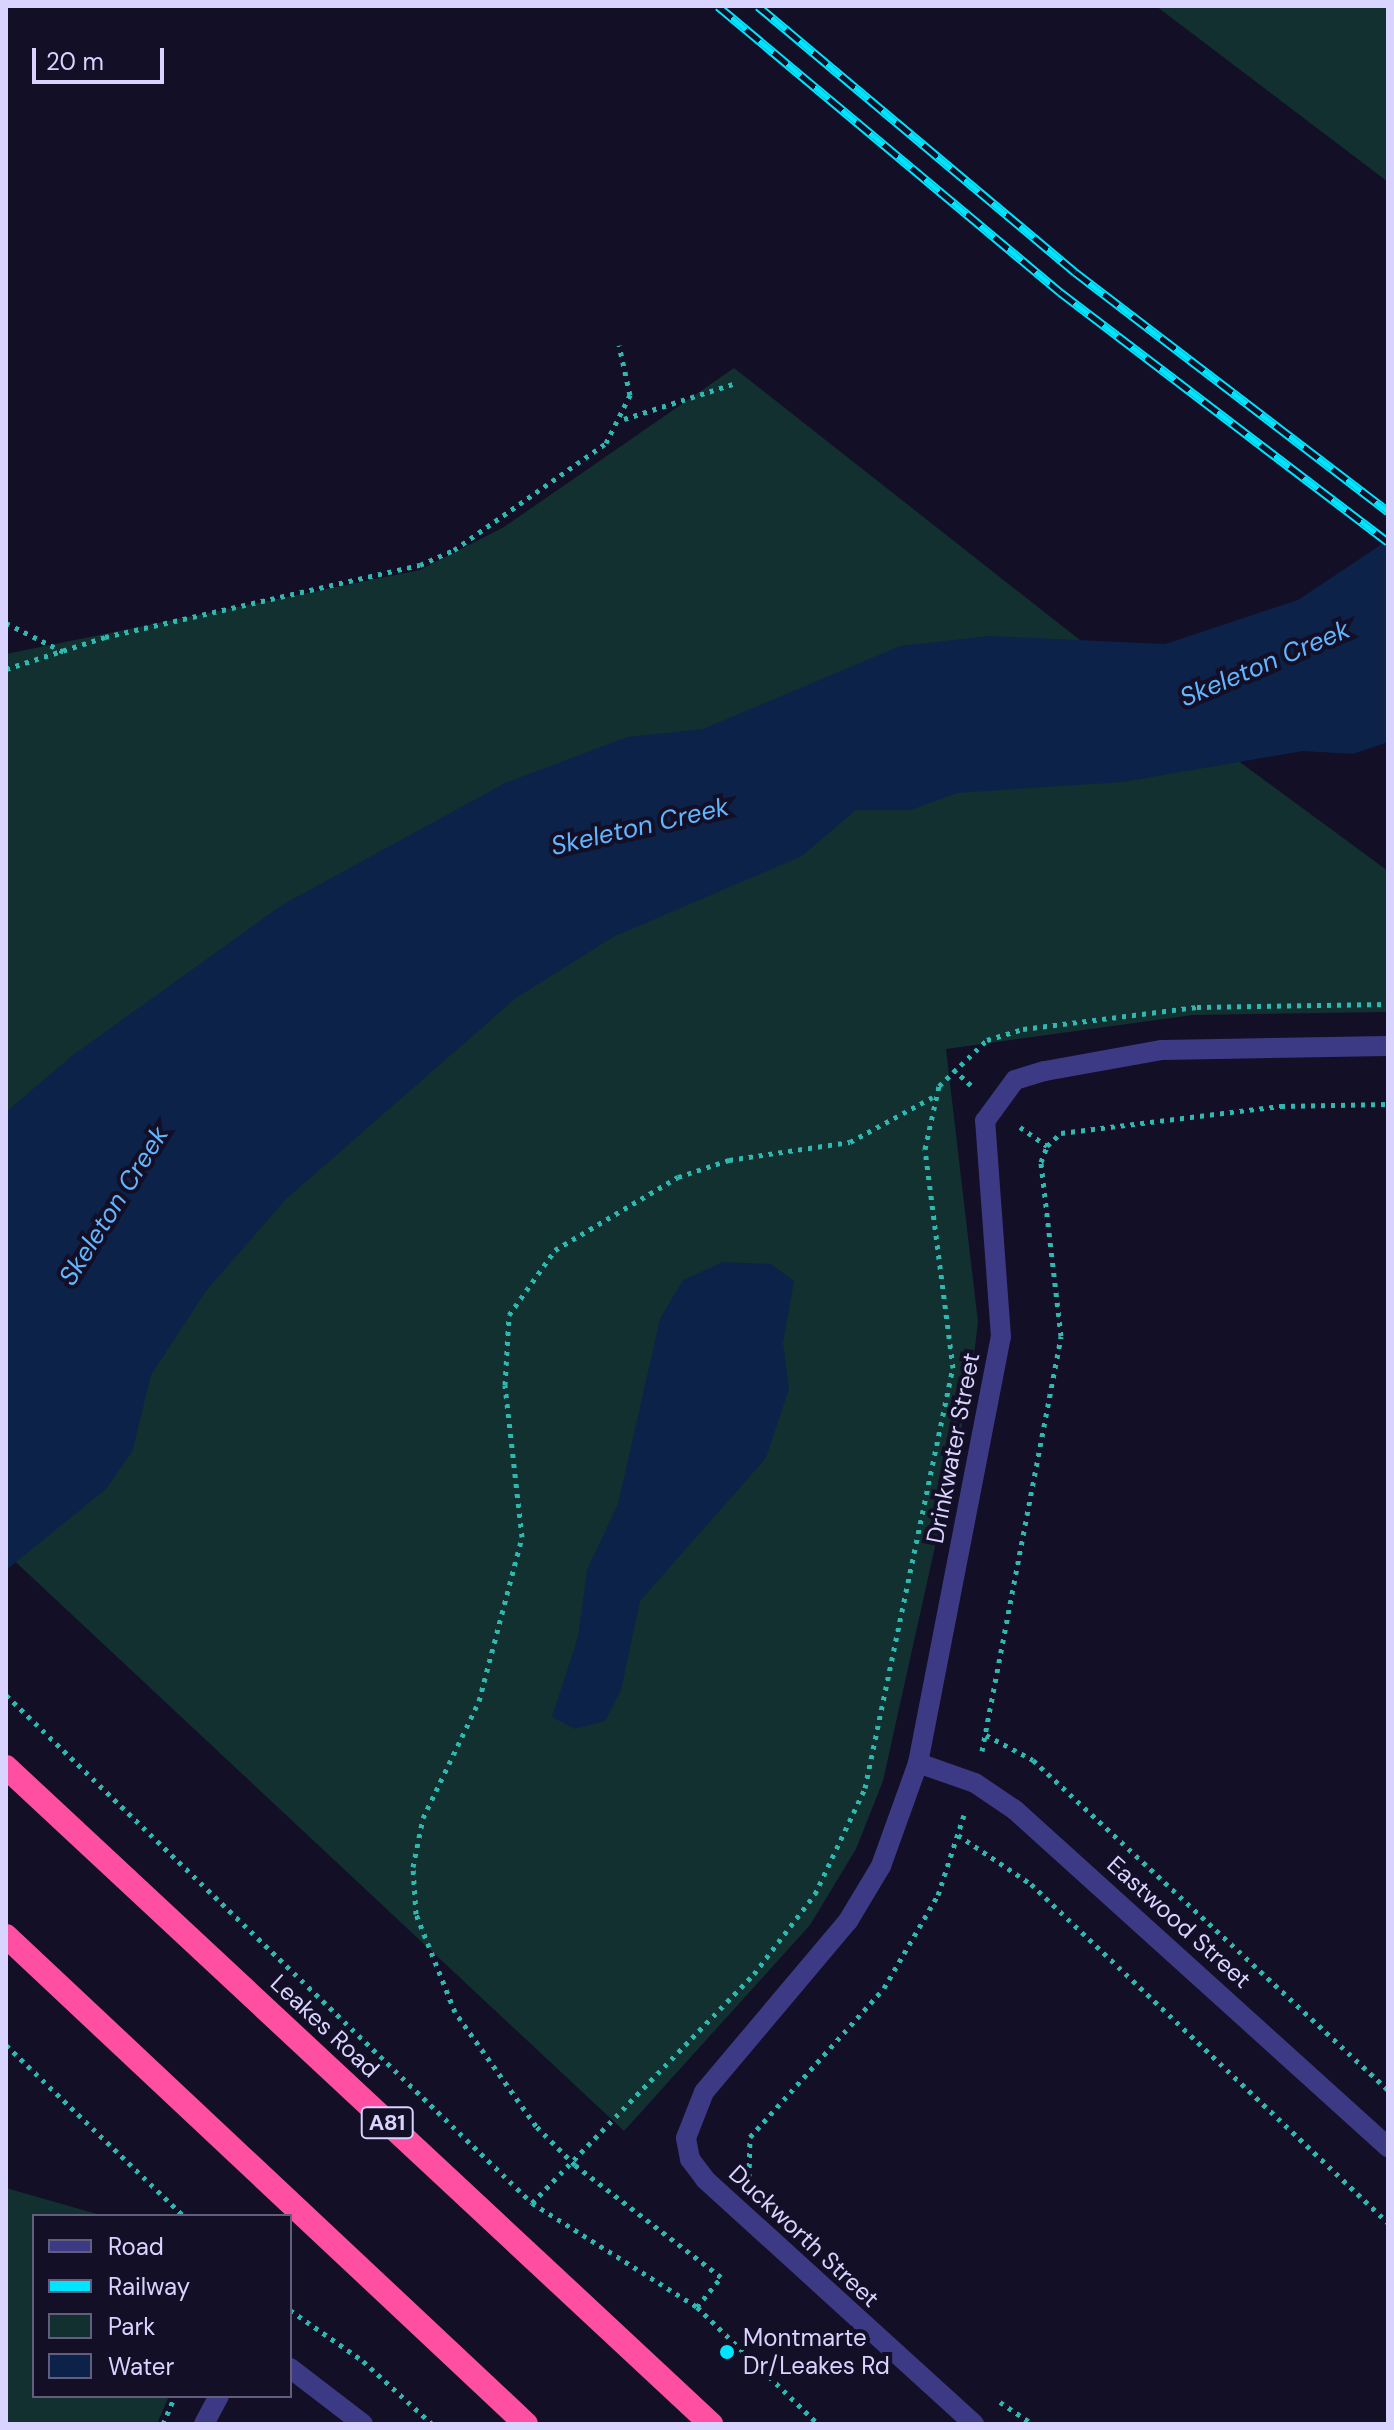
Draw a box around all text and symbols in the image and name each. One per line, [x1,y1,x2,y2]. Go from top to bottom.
scale bar [36,32,168,82]
text: 20 m [46,46,104,77]
water label: Skeleton Creek [1175,614,1355,714]
water label: Skeleton Creek [548,791,732,863]
water label: Skeleton Creek [53,1121,175,1291]
street label: Drinkwater Street [920,1350,986,1546]
street label: Eastwood Street [1101,1850,1257,1994]
street label: Leakes Road [265,1968,385,2084]
road number: A81 [359,2105,415,2141]
street label: Duckworth Street [723,2159,885,2313]
legend [32,2214,292,2398]
text: Road [108,2231,164,2262]
text: Railway [108,2271,190,2302]
text: Park [108,2311,155,2342]
place label: Montmarte Dr/Leakes Rd [743,2324,890,2380]
marker: Montmarte Dr/Leakes Rd [718,2343,736,2361]
text: Water [108,2351,174,2382]

